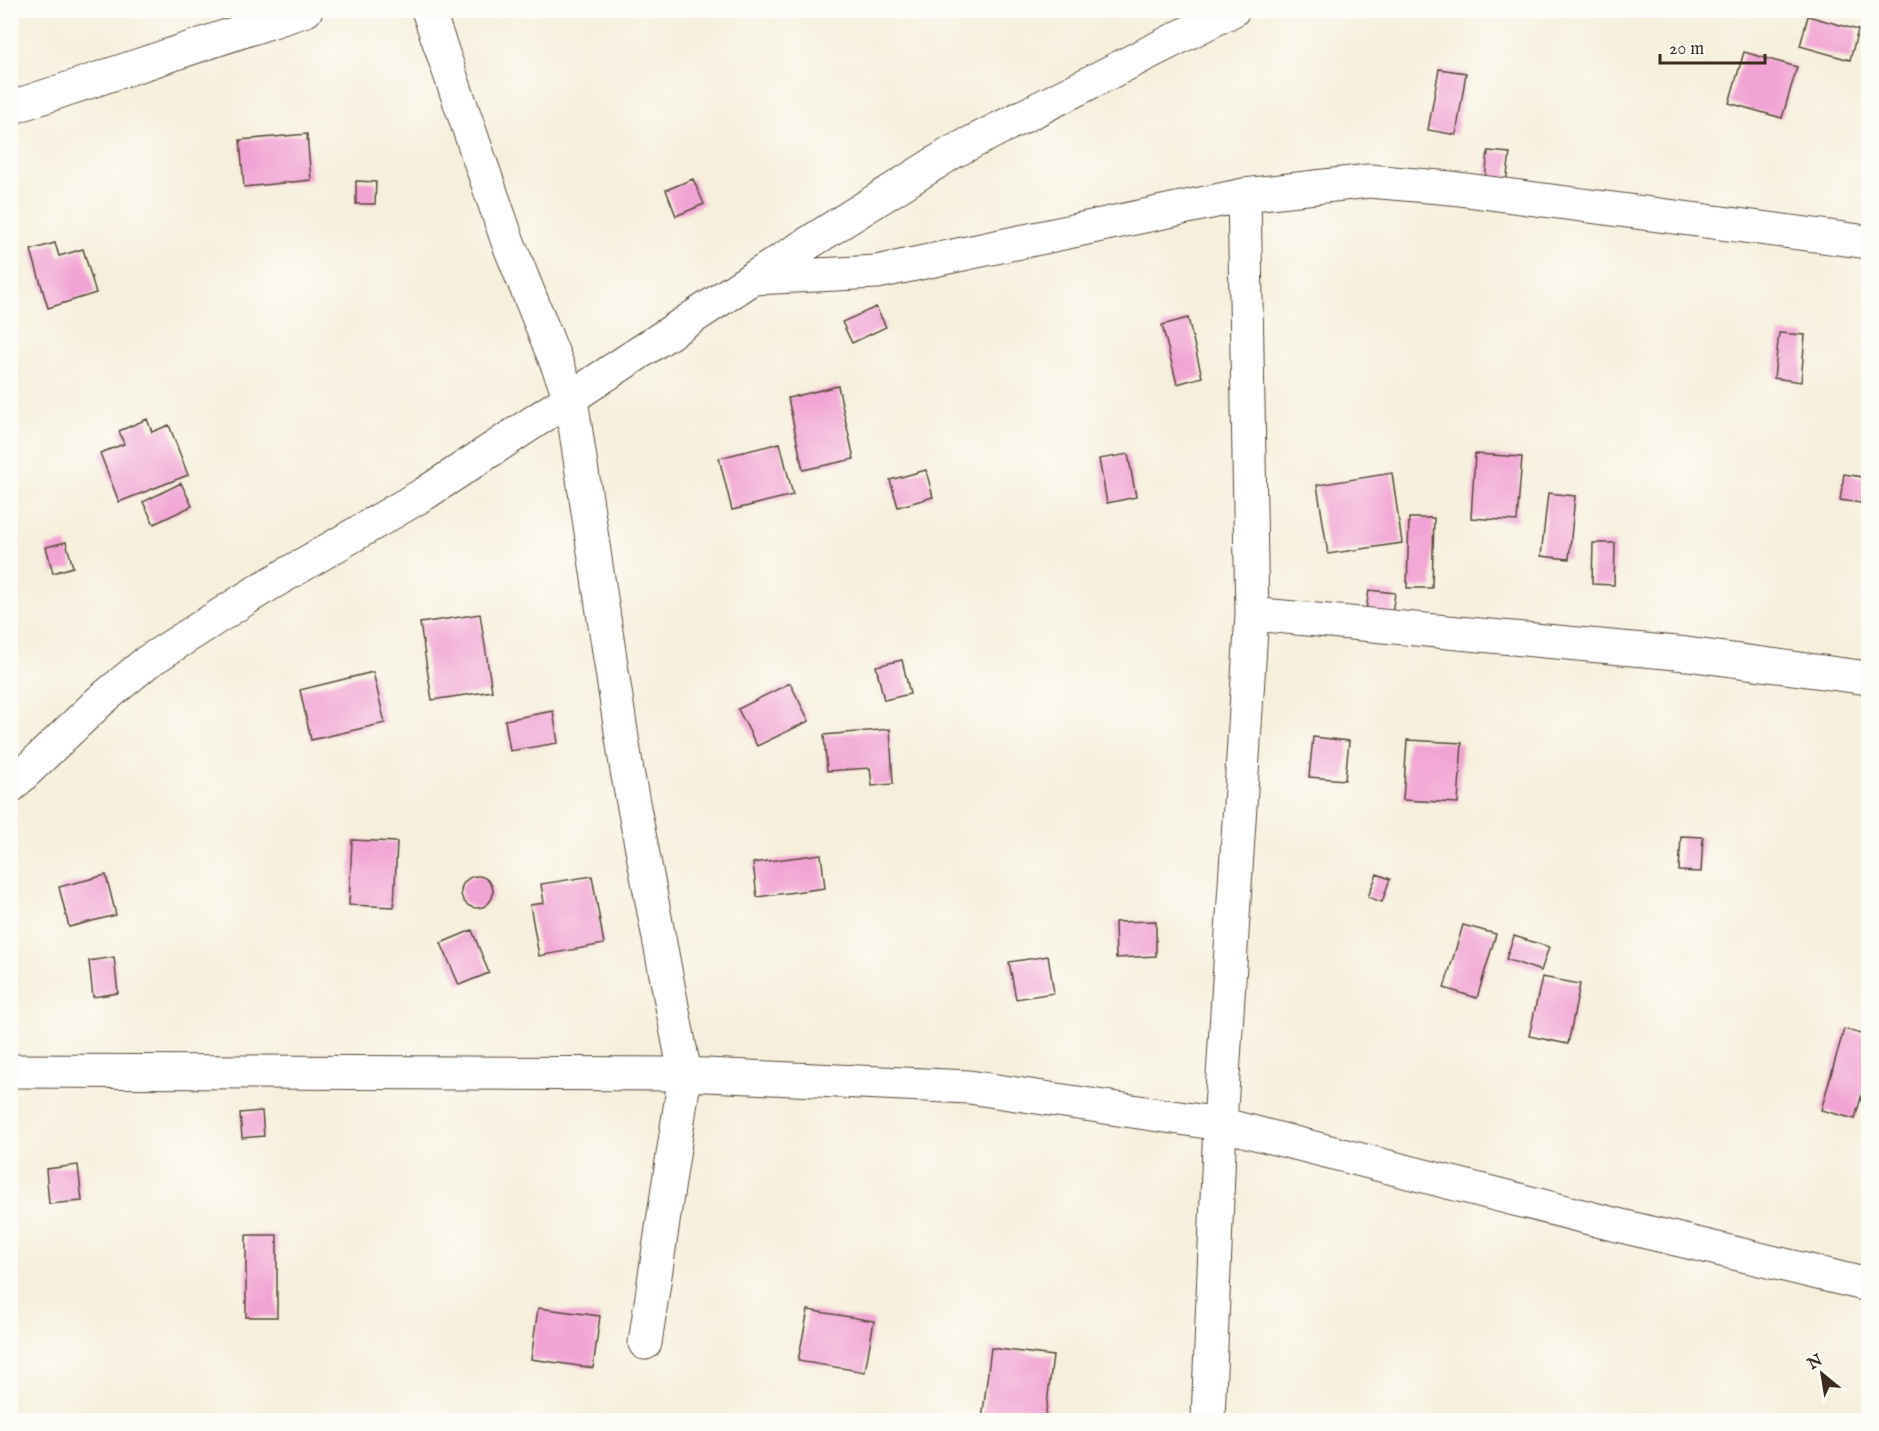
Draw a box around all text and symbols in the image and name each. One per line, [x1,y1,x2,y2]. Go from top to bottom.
scale bar [1660,27,1765,65]
text: 20 m [1669,38,1704,61]
north arrow [1792,1344,1852,1404]
text: N [1804,1351,1827,1375]

